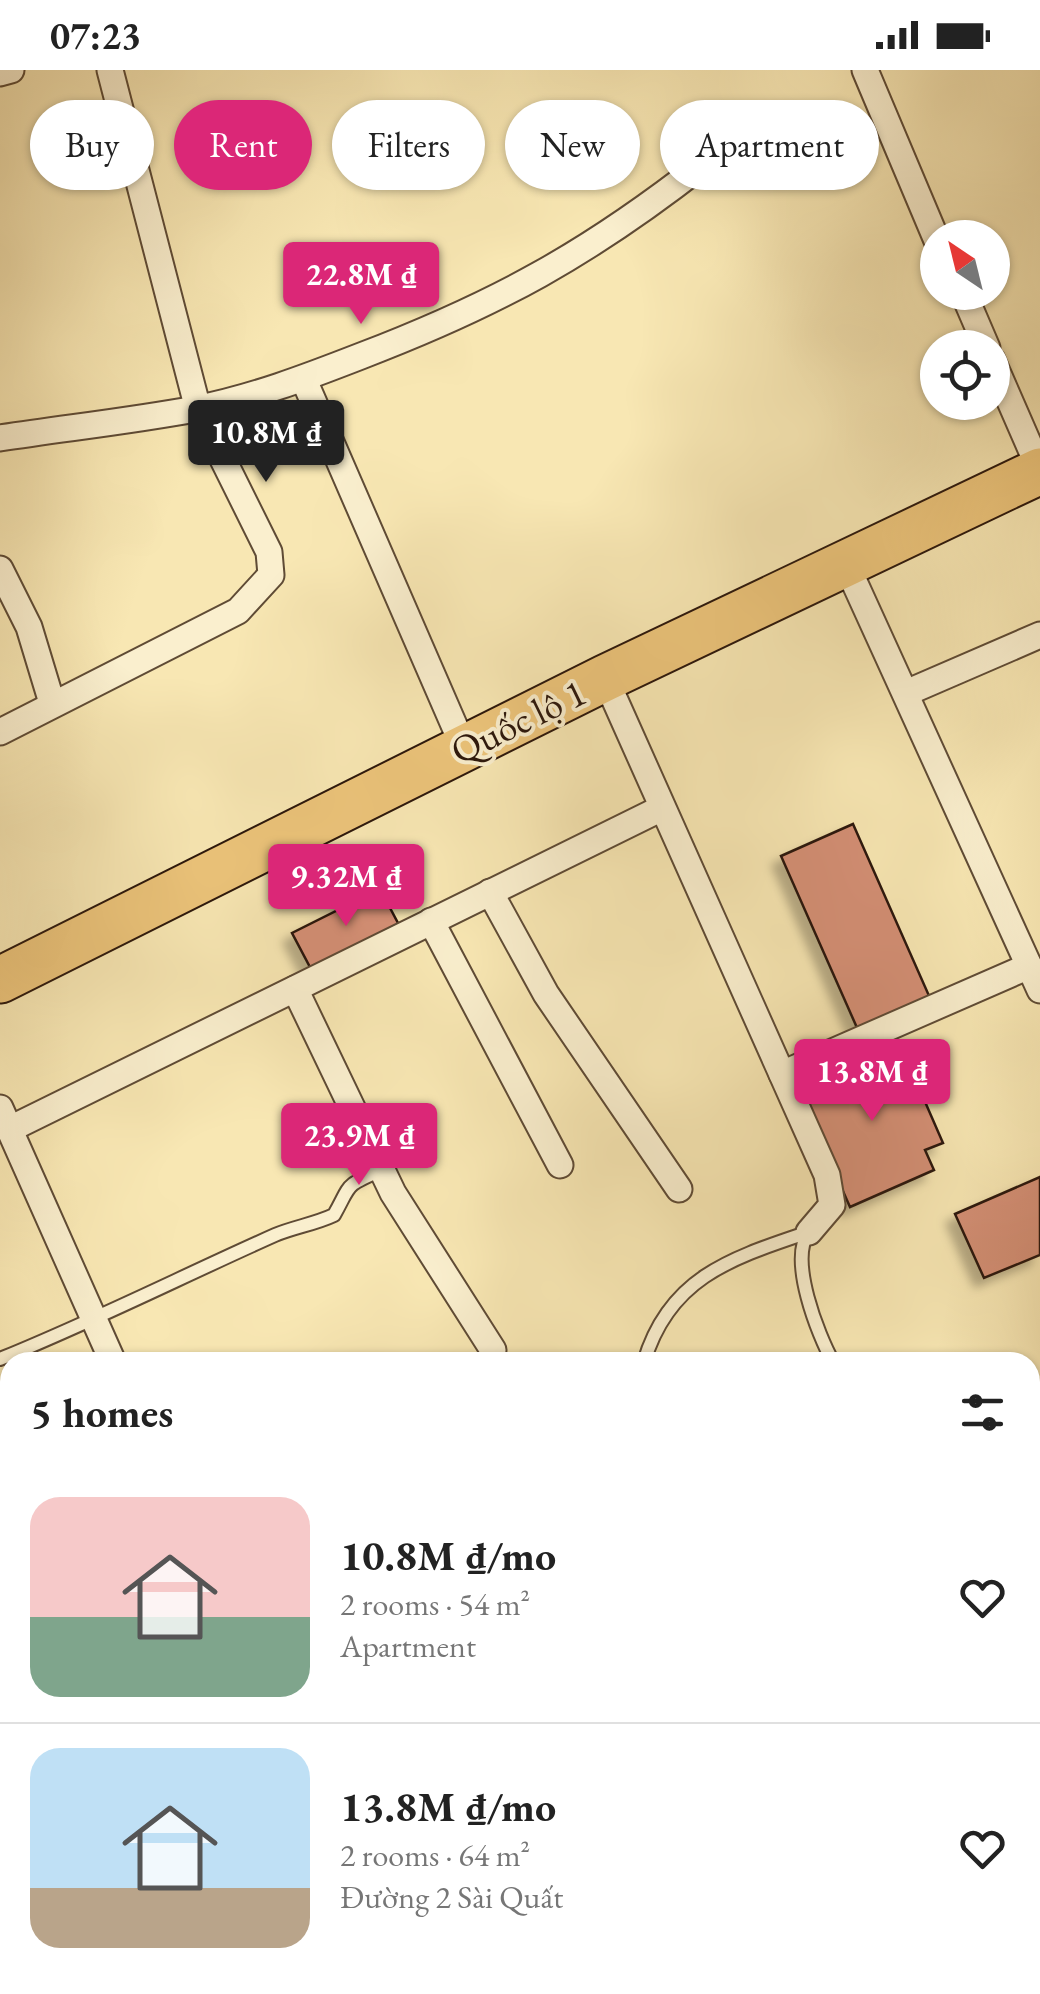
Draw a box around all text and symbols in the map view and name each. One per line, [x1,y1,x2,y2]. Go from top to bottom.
text: 07:23 [50,11,141,60]
chip: Buy [30,100,154,190]
chip: Rent [174,100,312,190]
chip: Filters [332,100,485,190]
chip: New [505,100,640,190]
chip: Apartment [660,100,879,190]
north arrow [920,220,1010,310]
map controls [920,220,1010,420]
pin: 22.8M ₫ [269,242,453,327]
text: 22.8M ₫ [305,253,417,295]
button: locate [920,330,1010,420]
pin: 10.8M ₫ [174,400,358,485]
text: 10.8M ₫ [210,411,322,453]
street label: Quốc lộ 1 [442,667,594,775]
pin: 9.32M ₫ [254,844,438,929]
text: 9.32M ₫ [290,855,402,897]
pin: 13.8M ₫ [780,1039,964,1124]
text: 13.8M ₫ [816,1050,928,1092]
pin: 23.9M ₫ [267,1103,451,1188]
text: 23.9M ₫ [303,1114,415,1156]
text: 5 homes [30,1385,173,1440]
icon: filters [955,1385,1010,1440]
text: 10.8M ₫/mo [340,1528,556,1583]
icon: home [110,1537,230,1657]
icon: heart [955,1570,1010,1625]
text: 2 rooms · 54 m² [340,1583,530,1625]
text: Apartment [340,1625,476,1667]
text: 13.8M ₫/mo [340,1779,556,1834]
icon: home [110,1788,230,1908]
icon: heart [955,1821,1010,1876]
text: 2 rooms · 64 m² [340,1834,530,1876]
text: Đường 2 Sài Quất [340,1876,563,1918]

